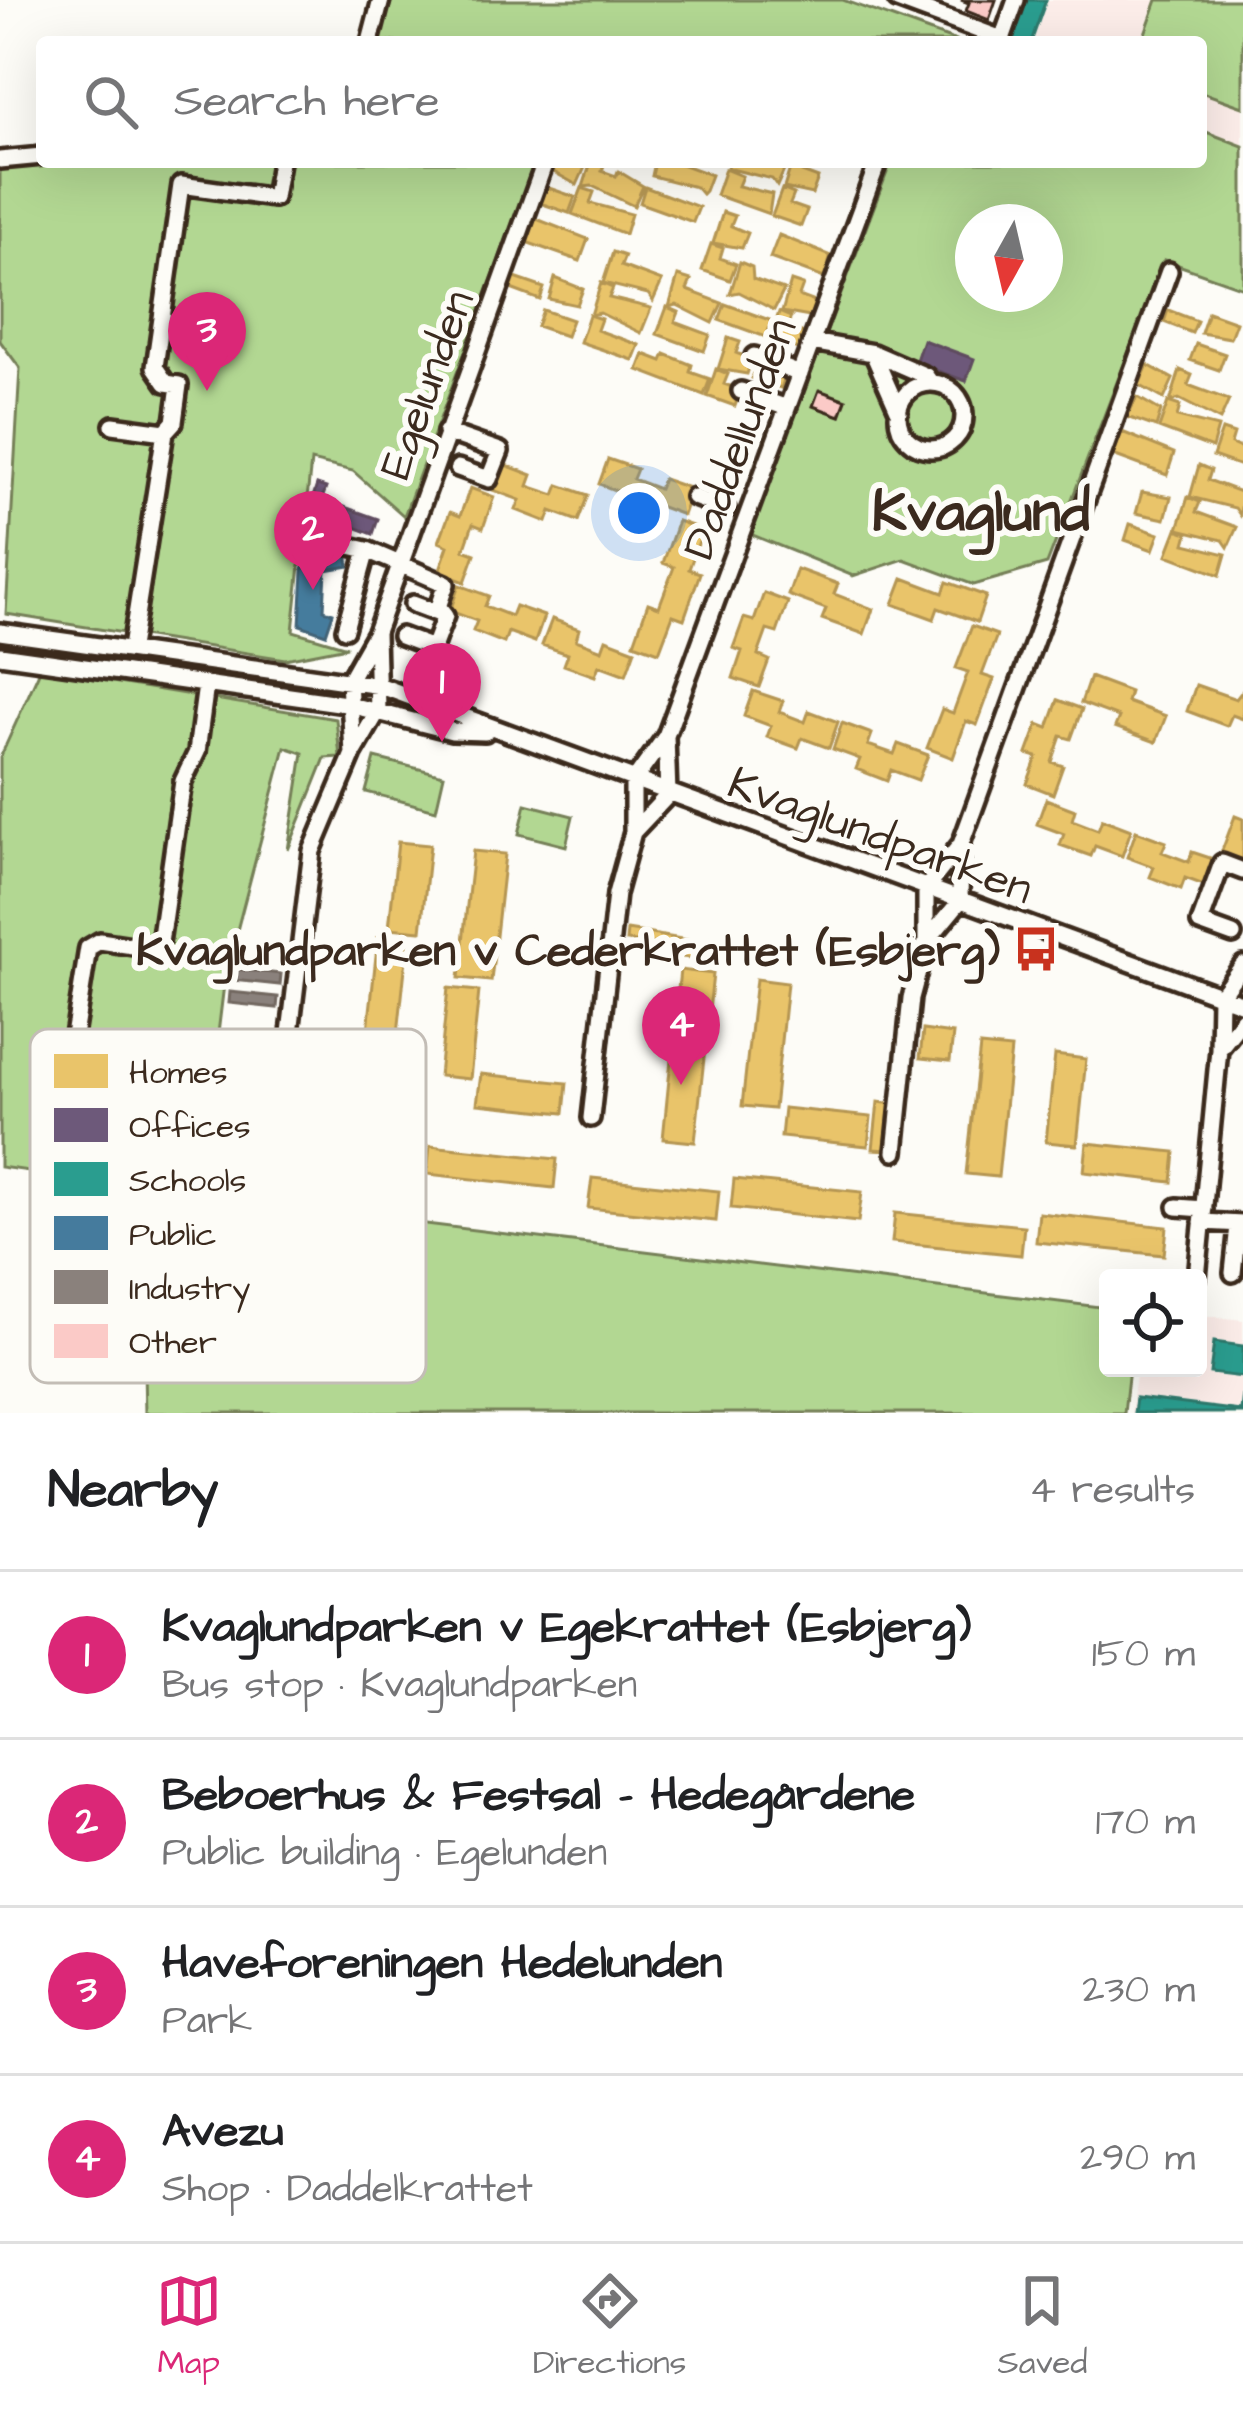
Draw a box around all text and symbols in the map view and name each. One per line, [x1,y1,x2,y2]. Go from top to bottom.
search box [36,36,1207,168]
icon: search [78,69,144,135]
text: Search here [174,71,440,133]
north arrow [955,204,1063,312]
street label: Egelunden [365,282,491,488]
pin: 3 [168,292,246,391]
street label: Daddellunden [669,310,813,568]
district label: Kvaglund [872,474,1090,555]
your location [609,483,669,543]
pin: 2 [274,491,352,590]
pin: 1 [403,643,481,742]
street label: Kvaglundparken [719,753,1041,921]
place label: Kvaglundparken v Cederkrattet (Esbjerg) [136,921,1000,984]
bus stop icon: Kvaglundparken v Cederkrattet (Esbjerg) [1011,924,1061,974]
pin: 4 [642,986,720,1085]
legend [30,1029,426,1383]
text: Homes [129,1050,228,1096]
text: Offices [129,1104,251,1150]
text: Schools [129,1158,246,1204]
text: Public [129,1212,217,1258]
text: Industry [129,1266,250,1313]
map controls [1099,1269,1207,1377]
button: locate [1099,1269,1207,1377]
text: Other [129,1320,217,1366]
text: Nearby [48,1456,218,1527]
text: 4 results [1029,1464,1195,1518]
text: Kvaglundparken v Egekrattet (Esbjerg) [162,1597,971,1659]
text: 1 [85,1628,90,1682]
text: 150 m [1092,1628,1195,1682]
text: Bus stop · Kvaglundparken [162,1659,637,1713]
text: Beboerhus & Festsal - Hedegårdene [162,1765,915,1827]
text: 2 [76,1796,98,1850]
text: 170 m [1095,1796,1195,1850]
text: Public building · Egelunden [162,1827,607,1881]
text: Haveforeningen Hedelunden [162,1933,722,1995]
text: 3 [77,1964,97,2018]
text: 230 m [1082,1964,1195,2018]
text: Park [162,1995,252,2049]
text: Avezu [162,2101,284,2163]
text: 4 [74,2132,100,2186]
text: 290 m [1080,2132,1195,2186]
text: Shop · Daddelkrattet [162,2163,533,2217]
tab: Map [156,2268,222,2386]
tab: Directions [533,2268,686,2386]
tab: Saved [997,2268,1087,2386]

